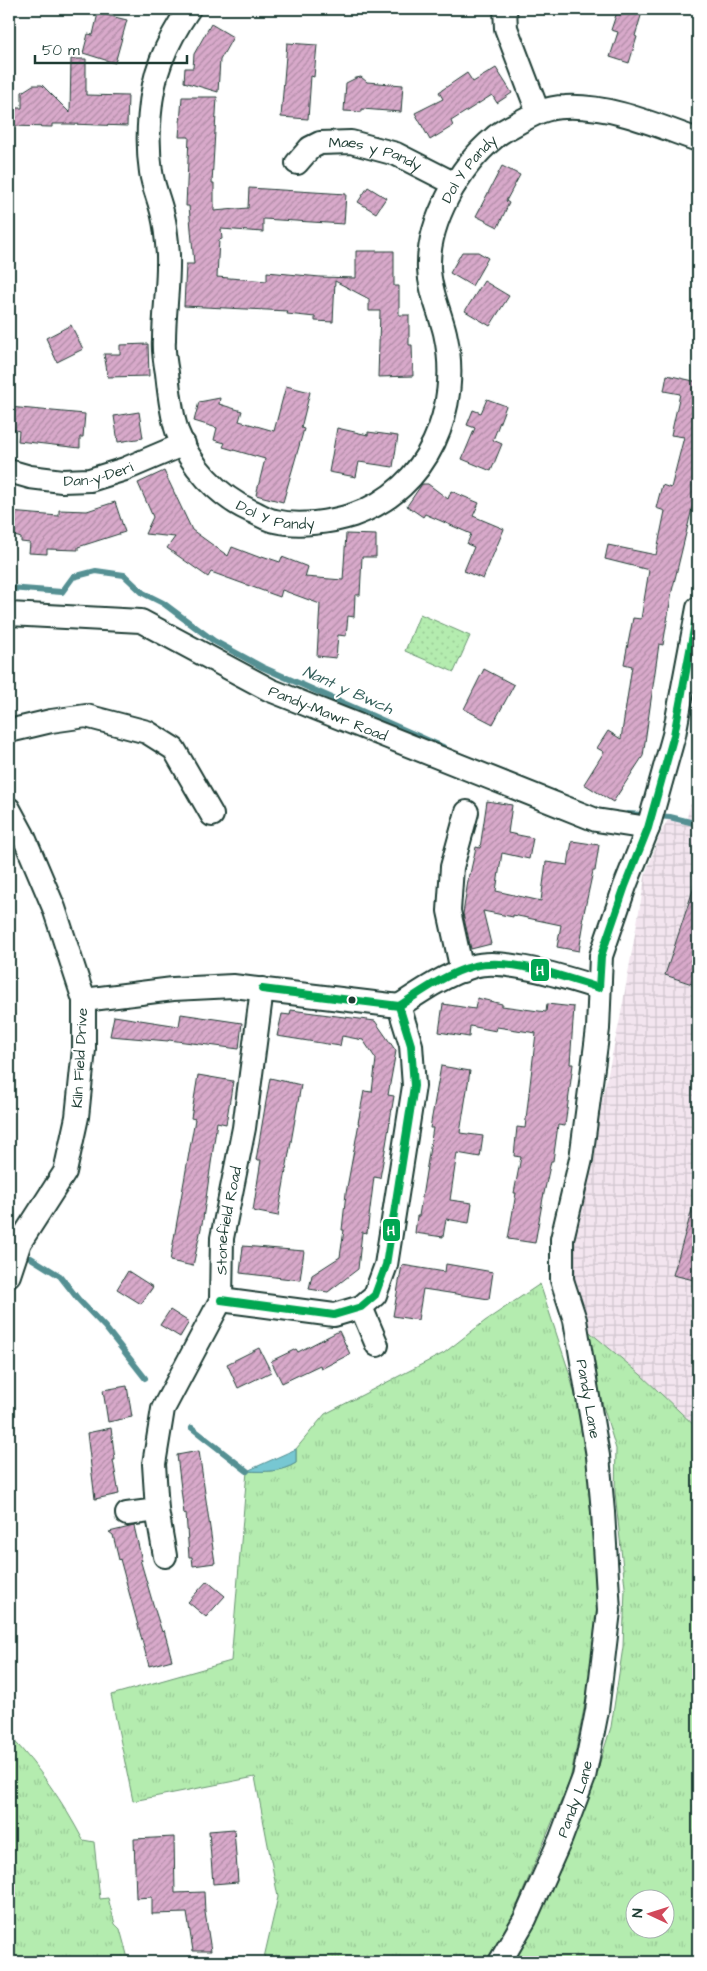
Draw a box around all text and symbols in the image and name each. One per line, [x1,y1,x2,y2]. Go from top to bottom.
scale bar [35,32,188,64]
text: 50 m [42,40,80,61]
street label: Dol Y Pandy [436,130,502,207]
street label: Maes y Pandy [328,131,425,177]
street label: Dan-y-Deri [63,456,137,491]
street label: Dol Y Pandy [232,495,316,535]
water label: Nant y Bwch [299,660,398,721]
street label: Pandy-Mawr Road [266,680,391,746]
line badge: H [530,958,550,982]
text: H [536,961,545,981]
unlabelled marker [347,995,357,1005]
street label: Kiln Field Drive [67,1007,93,1109]
street label: Stonefield Road [211,1164,247,1275]
line badge: H [382,1218,401,1242]
text: H [387,1221,396,1241]
street label: Pandy Lane [570,1358,605,1441]
street label: Pandy Lane [552,1759,598,1840]
north arrow [624,1888,674,1938]
text: N [628,1908,648,1918]

